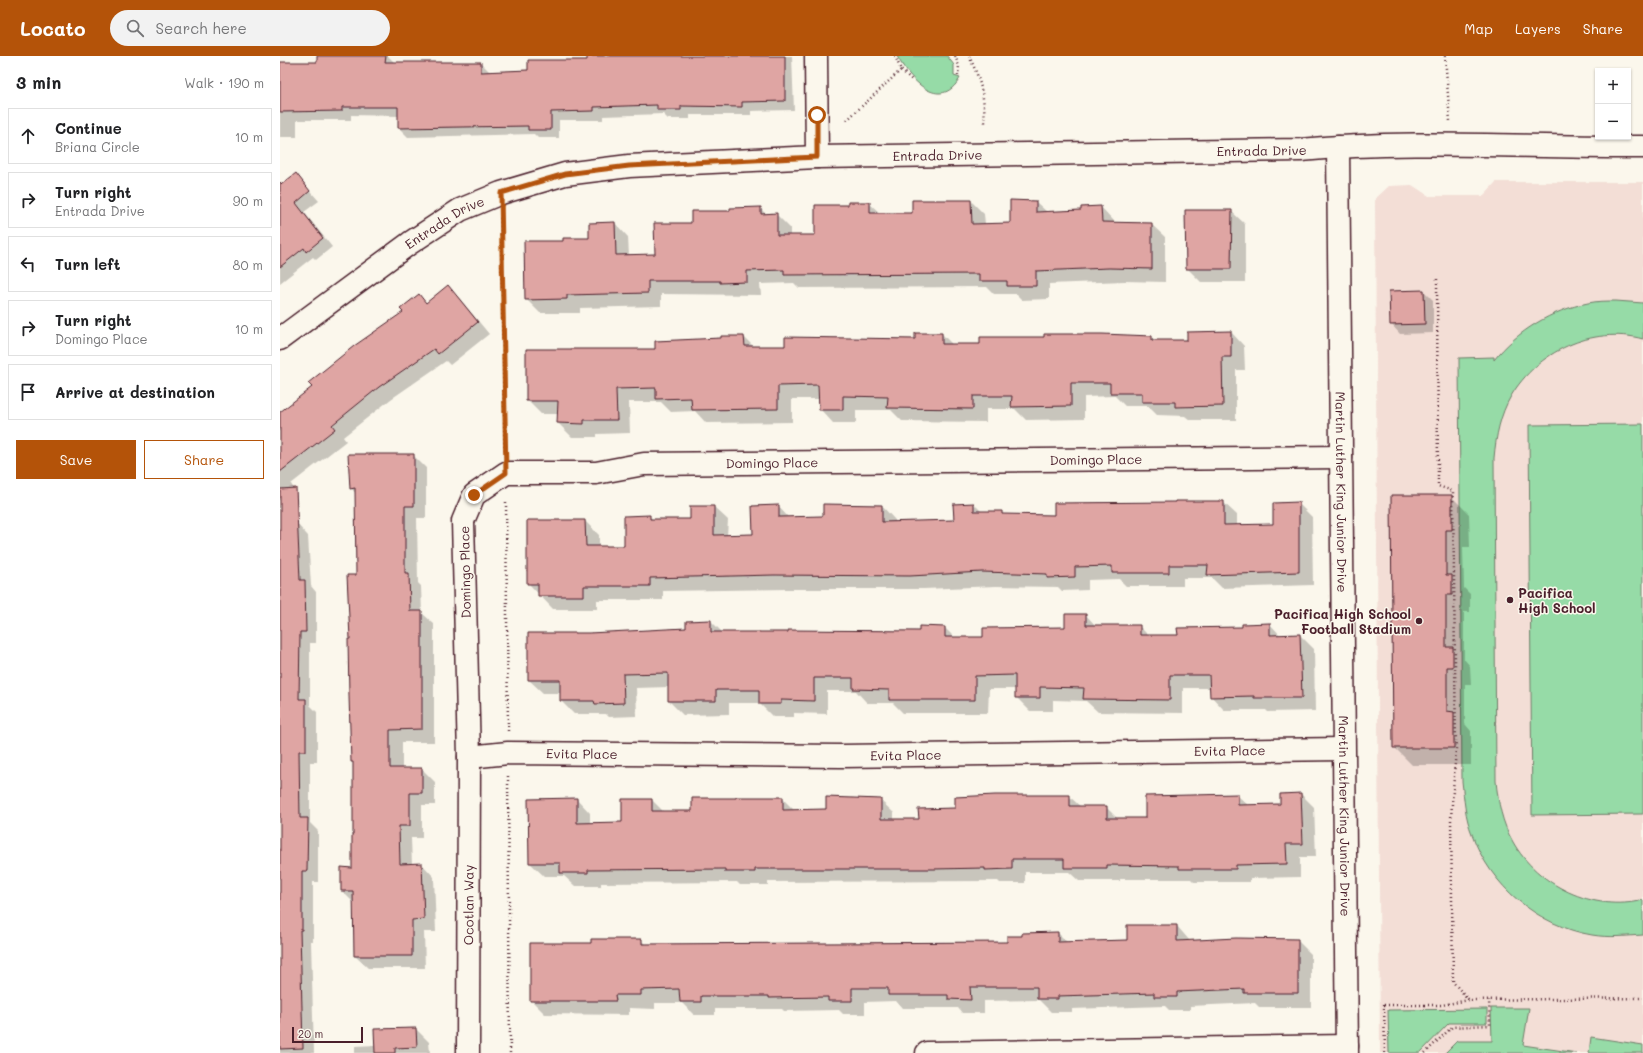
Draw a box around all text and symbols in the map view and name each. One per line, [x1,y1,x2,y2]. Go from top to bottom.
search box [110,10,390,46]
text: Locato [20,16,86,41]
icon: search [124,17,146,39]
text: Search here [156,18,247,38]
text: Map [1464,19,1493,38]
text: Layers [1515,19,1561,38]
text: Share [1583,19,1623,38]
map controls [1595,68,1631,140]
button: + [1595,68,1631,104]
text: 3 min [16,71,61,93]
text: Walk · 190 m [184,74,264,91]
button: − [1595,104,1631,140]
route start [808,106,826,124]
text: Continue [55,118,122,138]
icon: ahead [17,125,39,147]
text: 10 m [235,128,263,145]
text: Briana Circle [55,138,140,155]
street label: Entrada Drive [1216,141,1307,159]
street label: Entrada Drive [893,146,983,164]
text: Turn right [55,182,132,202]
icon: right [17,189,39,211]
text: 90 m [233,192,263,209]
street label: Entrada Drive [401,192,487,252]
text: Entrada Drive [55,202,145,219]
icon: left [17,253,39,275]
text: Turn left [55,254,120,274]
text: 80 m [233,256,263,273]
text: Turn right [55,310,132,330]
icon: right [17,317,39,339]
text: 10 m [235,320,263,337]
text: Domingo Place [55,330,148,347]
icon: arrive [17,381,39,403]
text: Arrive at destination [55,382,215,402]
street label: Martin Luther King Junior Drive [1332,391,1351,593]
button: Save [16,440,136,479]
button: Share [144,440,264,479]
street label: Domingo Place [1050,450,1142,468]
street label: Domingo Place [726,453,818,471]
route end [465,486,483,504]
street label: Domingo Place [455,526,474,618]
place label: Pacifica High School [1518,584,1596,616]
marker: Pacifica High School [1505,595,1515,605]
place label: Pacifica High School Football Stadium [1274,605,1411,637]
marker: Pacifica High School Football Stadium [1414,616,1424,626]
street label: Martin Luther King Junior Drive [1336,715,1355,917]
street label: Evita Place [1194,741,1266,759]
street label: Evita Place [546,744,618,762]
street label: Evita Place [870,746,942,764]
street label: Ocotlan Way [459,865,477,945]
scale bar [292,1025,363,1044]
text: 20 m [298,1026,323,1041]

